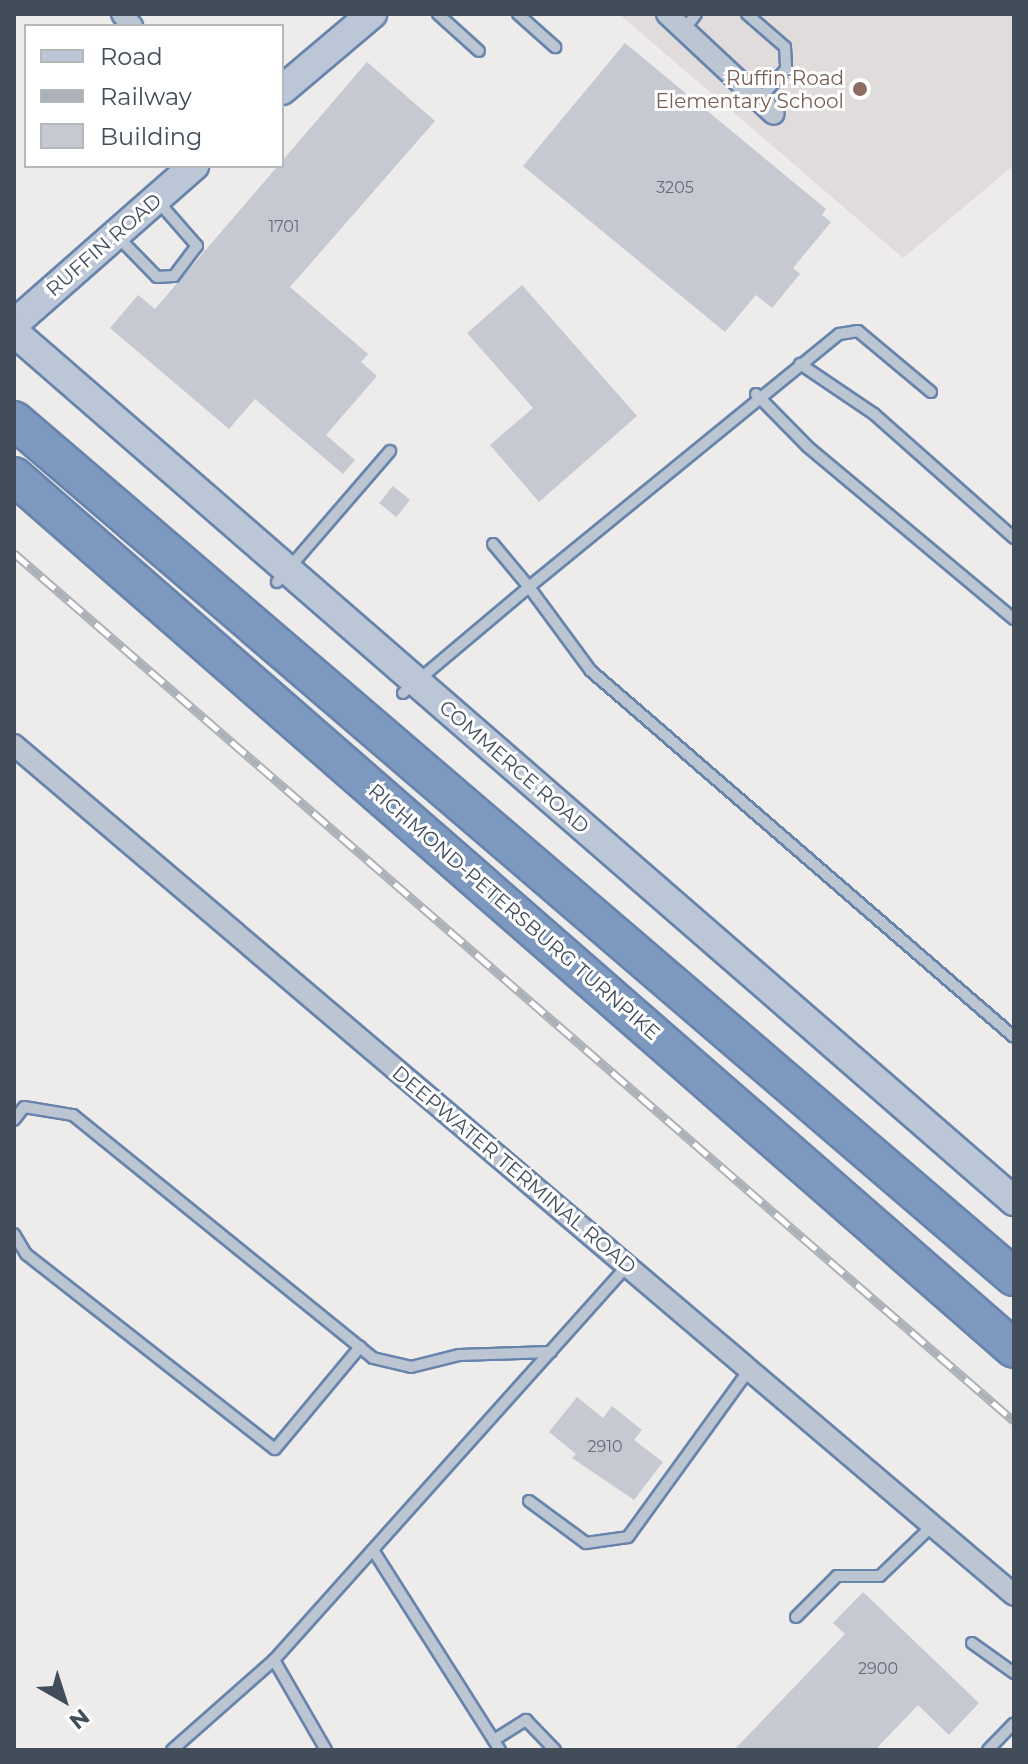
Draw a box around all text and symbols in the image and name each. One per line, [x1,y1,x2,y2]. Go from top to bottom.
legend [24,24,284,168]
text: Road [100,42,163,71]
place label: Ruffin Road Elementary School [655,66,844,113]
marker: Ruffin Road Elementary School [851,80,869,98]
text: Railway [100,82,192,111]
text: Building [100,122,203,151]
house number: 3205 [656,178,694,198]
street label: RUFFIN ROAD [41,188,167,302]
house number: 1701 [268,217,300,237]
street label: COMMERCE ROAD [434,695,594,839]
street label: RICHMOND-PETERSBURG TURNPIKE [363,779,665,1045]
street label: DEEPWATER TERMINAL ROAD [387,1061,641,1279]
house number: 2910 [587,1437,623,1457]
house number: 2900 [858,1659,898,1679]
north arrow [24,1660,104,1740]
text: N [64,1703,95,1735]

